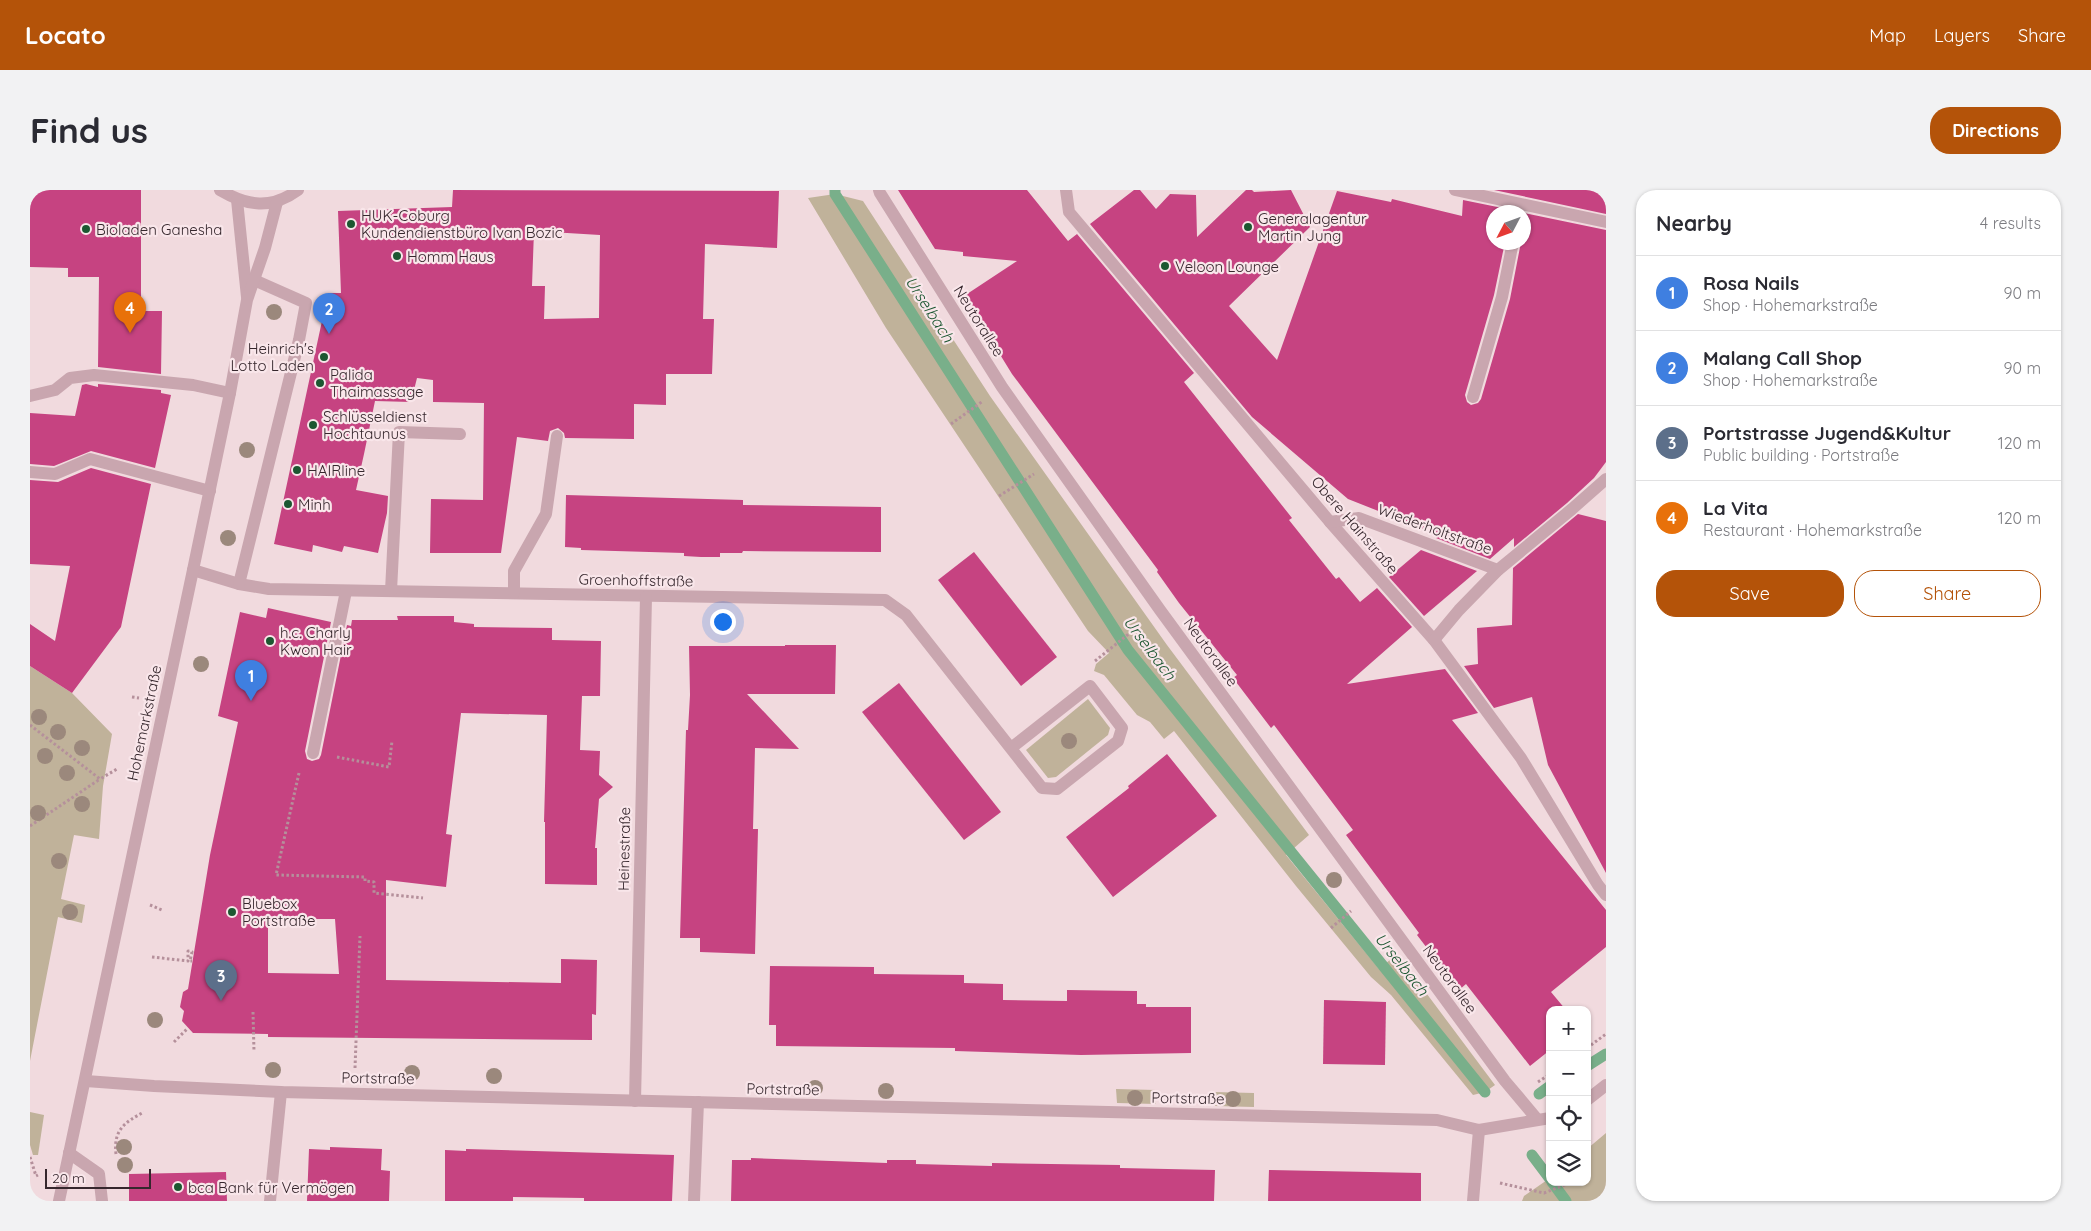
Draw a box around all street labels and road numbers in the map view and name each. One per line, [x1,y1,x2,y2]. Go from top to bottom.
street label: Neutorallee [950,282,1008,360]
street label: Obere Hainstraße [1307,472,1403,578]
street label: Wiederholtstraße [1375,500,1495,558]
street label: Groenhoffstraße [578,569,694,591]
street label: Neutorallee [1180,614,1242,690]
street label: Hohemarkstraße [122,663,166,783]
street label: Heinestraße [614,807,634,891]
street label: Neutorallee [1419,941,1481,1017]
street label: Portstraße [341,1068,415,1088]
street label: Portstraße [746,1079,820,1099]
street label: Portstraße [1151,1088,1225,1108]

